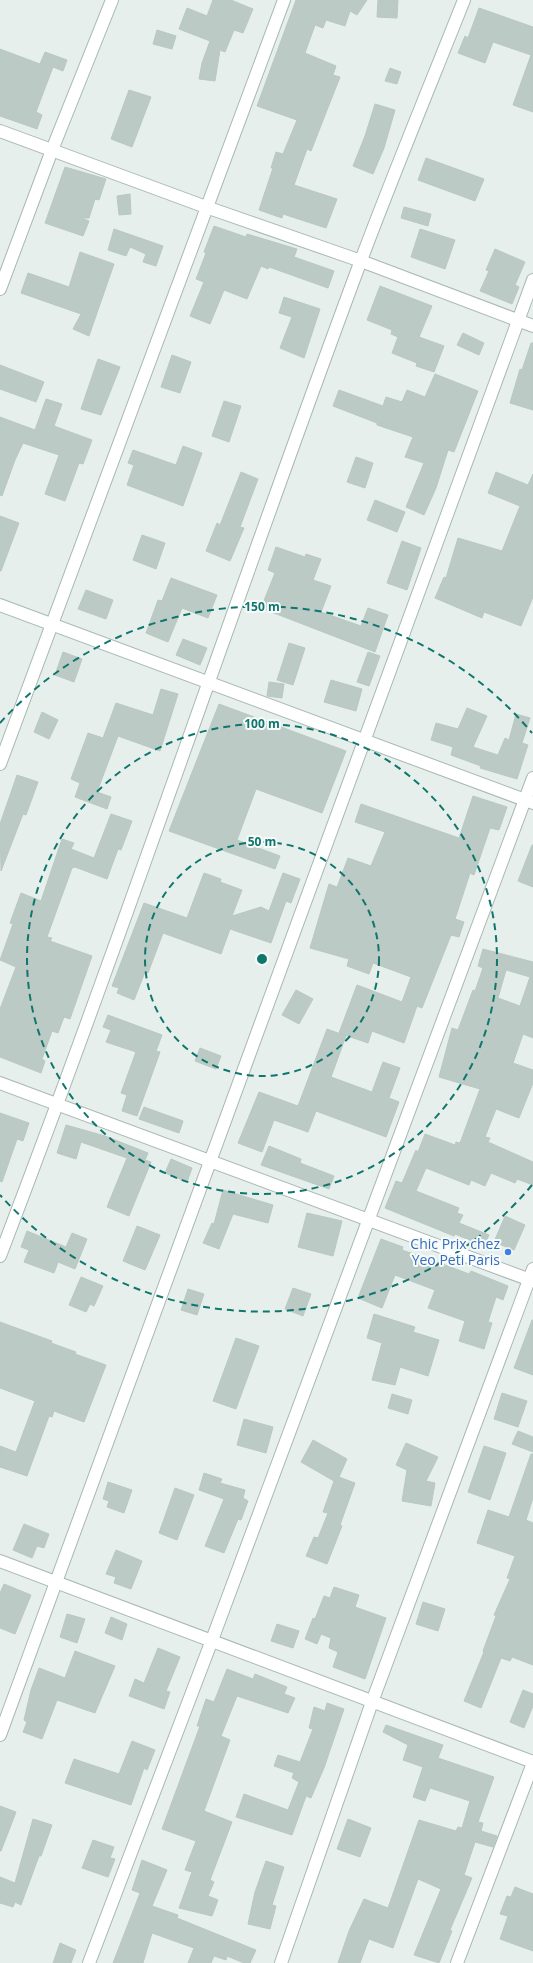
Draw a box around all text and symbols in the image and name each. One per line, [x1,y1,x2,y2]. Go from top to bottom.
text: 150 m [244,598,280,615]
text: 100 m [244,715,280,732]
text: 50 m [248,833,276,850]
centre of rings [255,952,269,966]
place label: Chic Prix chez Yeo Peti Paris [410,1234,500,1269]
marker: Chic Prix chez Yeo Peti Paris [503,1247,513,1257]

